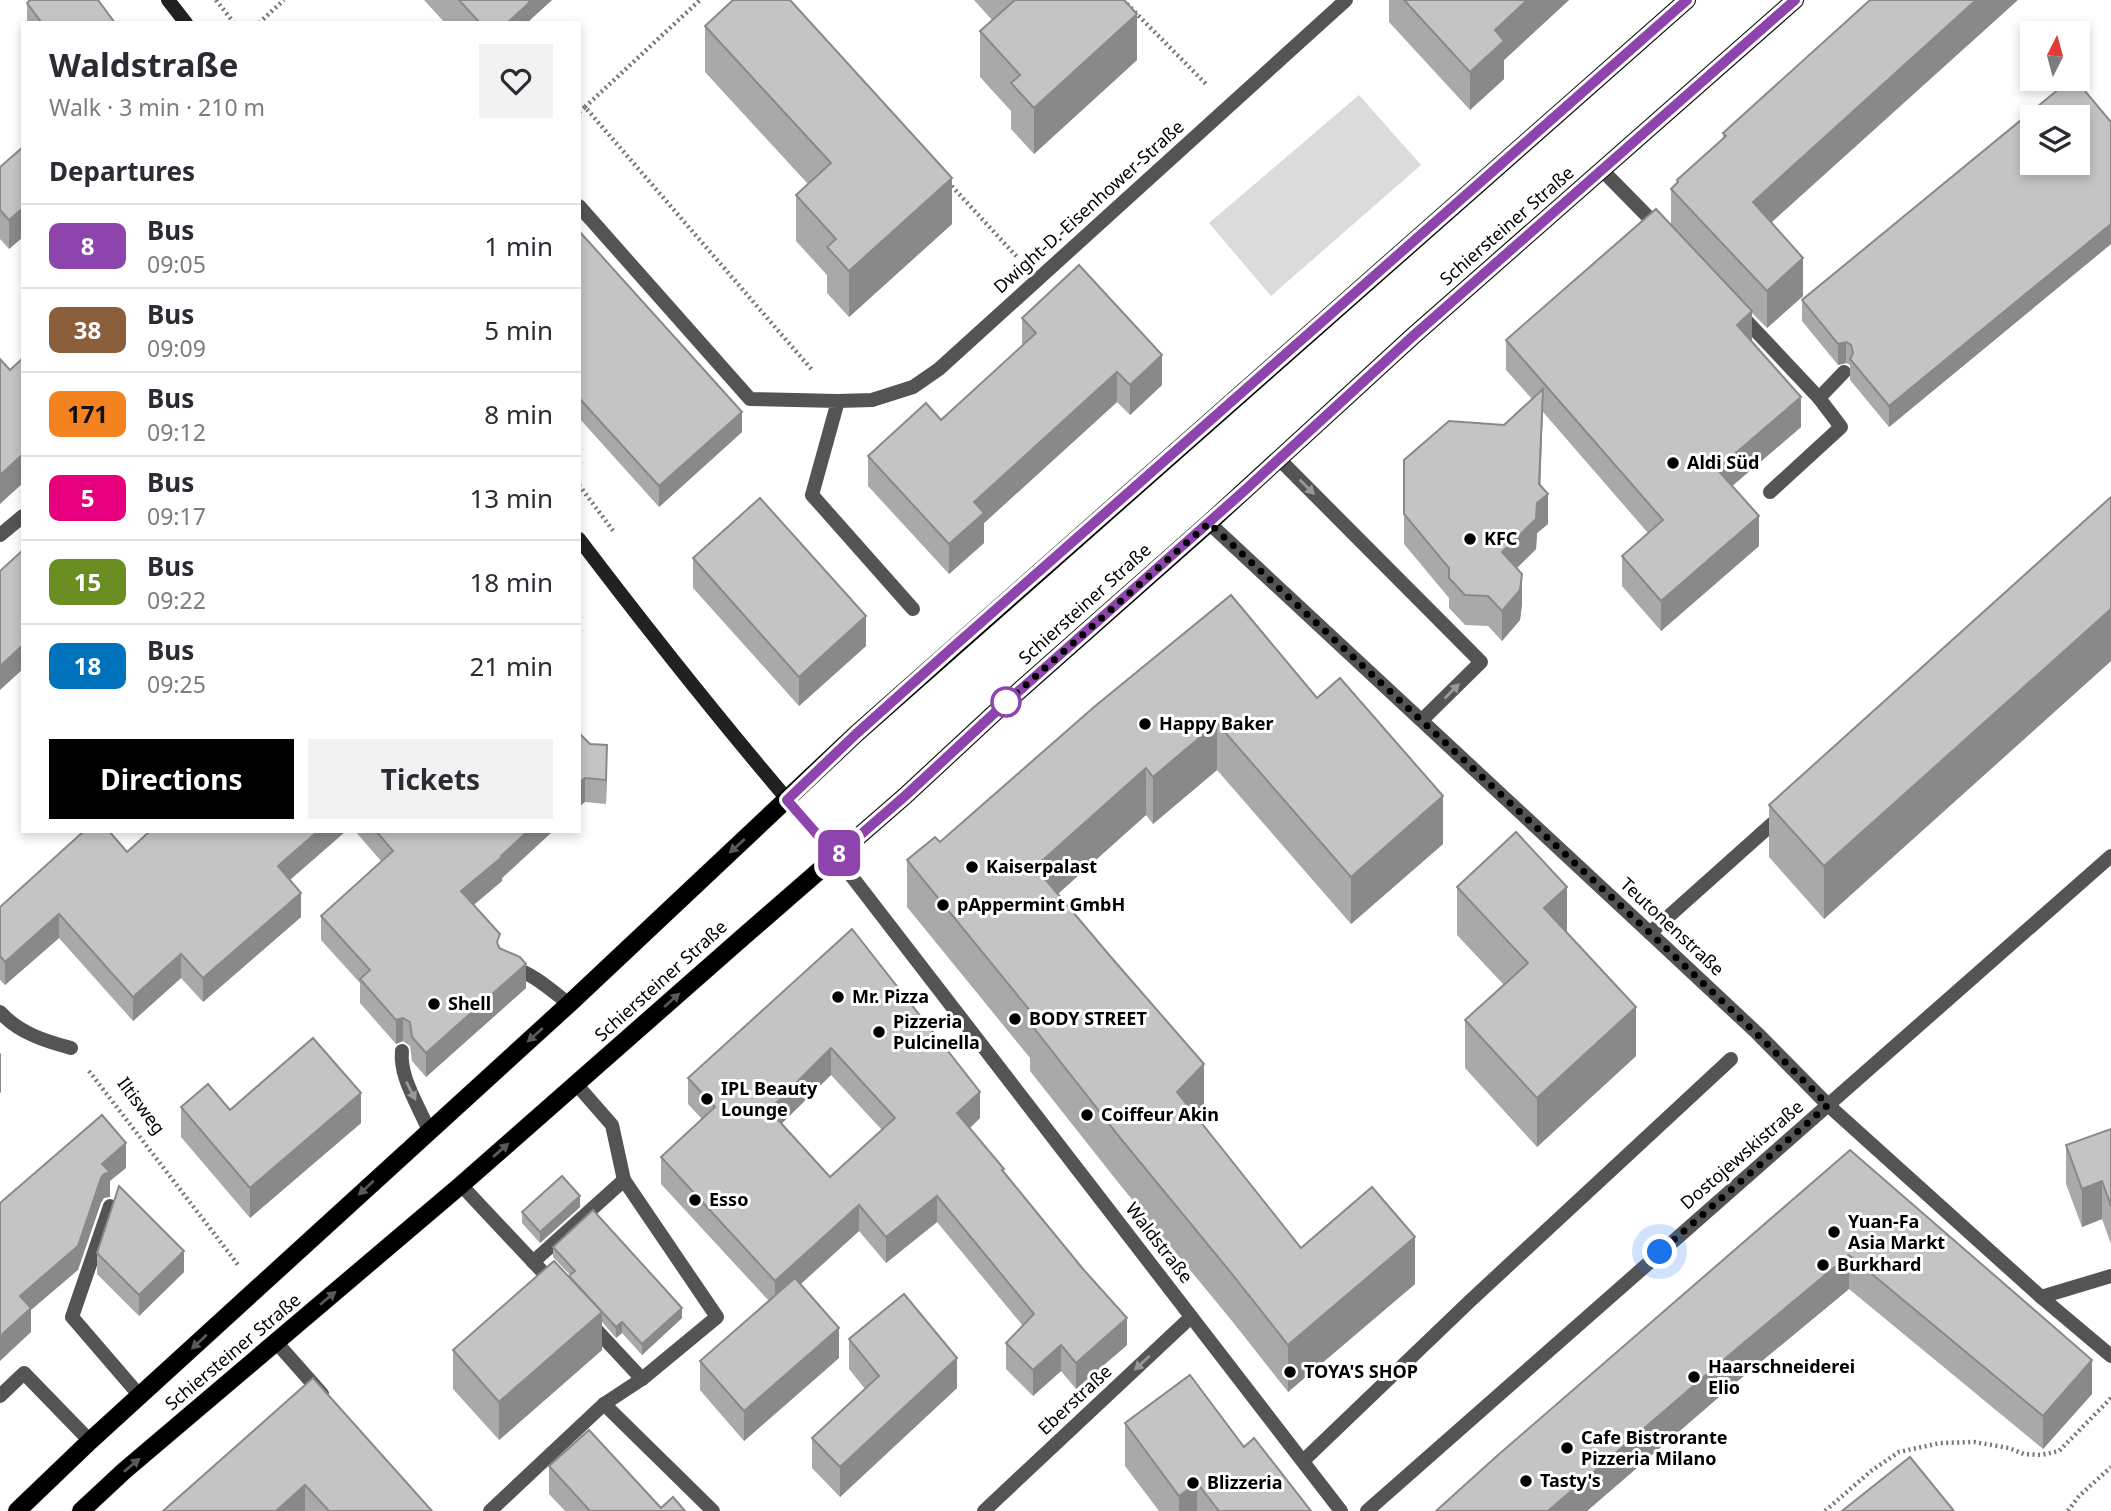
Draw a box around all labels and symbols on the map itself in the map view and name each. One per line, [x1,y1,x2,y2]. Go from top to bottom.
north arrow [2020,21,2090,91]
street label: Dwight-D.-Eisenhower-Straße [988,114,1189,298]
street label: Schiersteiner Straße [1434,160,1578,290]
place label: Aldi Süd [1687,450,1759,474]
marker: Aldi Süd [1665,455,1681,471]
one-way arrow [1299,478,1315,495]
place label: KFC [1484,526,1517,550]
marker: KFC [1462,531,1478,547]
street label: Schiersteiner Straße [1013,537,1156,669]
one-way arrow [1443,683,1459,700]
unlabelled marker [991,687,1021,717]
place label: Happy Baker [1159,711,1274,735]
marker: Happy Baker [1137,716,1153,732]
line badge: 8 [816,830,862,876]
one-way arrow [728,838,745,853]
place label: Kaiserpalast [986,854,1097,878]
marker: Kaiserpalast [964,859,980,875]
street label: Teutonenstraße [1616,872,1730,981]
place label: pAppermint GmbH [957,892,1125,916]
marker: pAppermint GmbH [935,897,951,913]
street label: Schiersteiner Straße [589,914,732,1046]
place label: Mr. Pizza [852,984,929,1008]
marker: Mr. Pizza [830,989,846,1005]
place label: Shell [448,991,491,1015]
one-way arrow [663,992,681,1008]
marker: Shell [426,996,442,1012]
place label: BODY STREET [1029,1006,1147,1030]
place label: Pizzeria Pulcinella [893,1009,980,1054]
marker: BODY STREET [1007,1011,1023,1027]
marker: Pizzeria Pulcinella [871,1024,887,1040]
one-way arrow [526,1027,544,1043]
street label: Iltisweg [112,1072,171,1139]
place label: IPL Beauty Lounge [721,1076,818,1121]
one-way arrow [406,1081,417,1101]
marker: IPL Beauty Lounge [699,1091,715,1107]
street label: Dostojewskistraße [1675,1094,1808,1214]
place label: Coiffeur Akin [1101,1102,1219,1126]
marker: Coiffeur Akin [1079,1107,1095,1123]
one-way arrow [493,1143,510,1159]
one-way arrow [357,1180,375,1196]
place label: Esso [709,1187,748,1211]
marker: Esso [687,1192,703,1208]
street label: Waldstraße [1121,1197,1199,1288]
place label: Yuan-Fa Asia Markt [1848,1209,1945,1254]
marker: Yuan-Fa Asia Markt [1826,1224,1842,1240]
your location [1642,1234,1677,1269]
place label: Burkhard [1837,1252,1921,1276]
marker: Burkhard [1815,1257,1831,1273]
street label: Schiersteiner Straße [159,1287,305,1415]
one-way arrow [320,1291,337,1306]
one-way arrow [190,1334,208,1350]
place label: Haarschneiderei Elio [1708,1354,1855,1399]
one-way arrow [1134,1355,1151,1371]
street label: Eberstraße [1032,1359,1116,1440]
place label: TOYA'S SHOP [1304,1359,1418,1383]
marker: TOYA'S SHOP [1282,1364,1298,1380]
marker: Haarschneiderei Elio [1686,1369,1702,1385]
place label: Cafe Bistrorante Pizzeria Milano [1581,1425,1728,1470]
marker: Cafe Bistrorante Pizzeria Milano [1559,1440,1575,1456]
one-way arrow [123,1458,140,1473]
place label: Tasty's [1540,1468,1601,1492]
place label: Blizzeria [1207,1470,1282,1494]
marker: Tasty's [1518,1473,1534,1489]
marker: Blizzeria [1185,1475,1201,1491]

